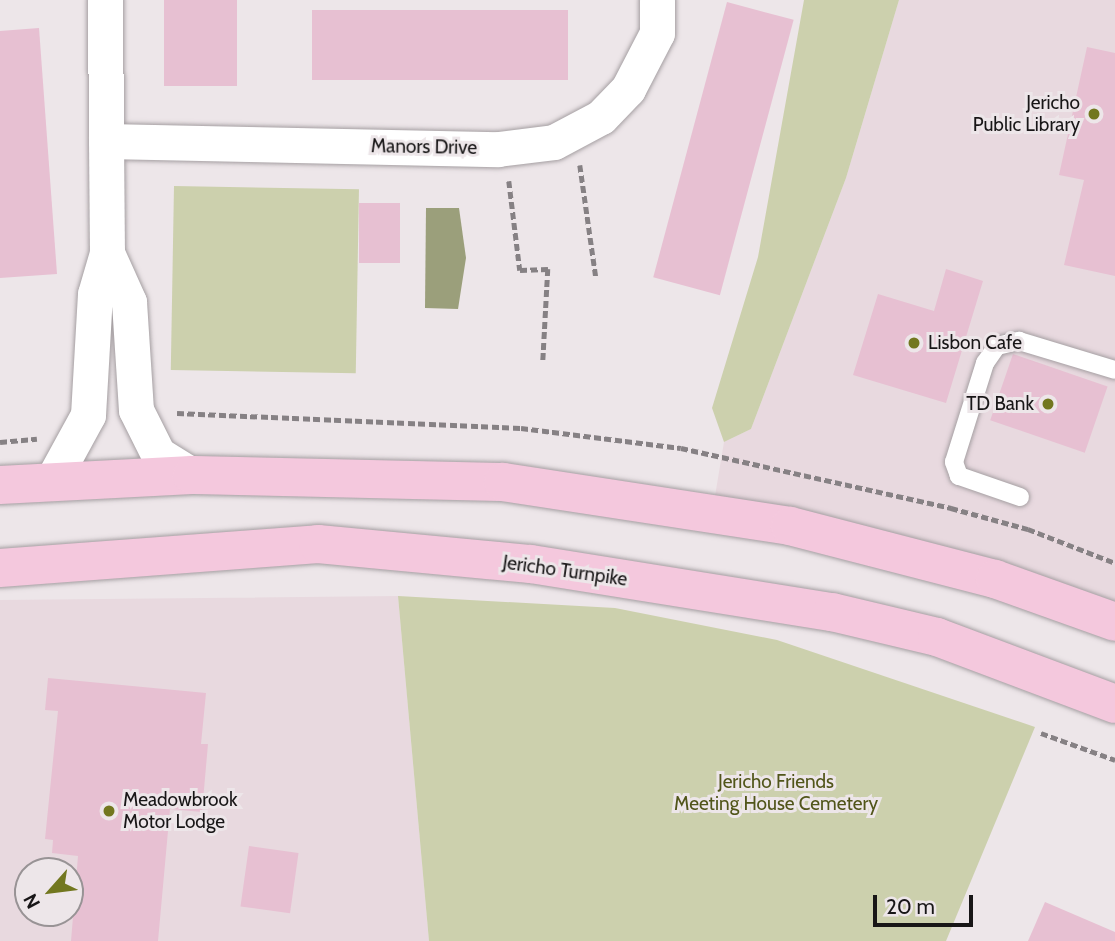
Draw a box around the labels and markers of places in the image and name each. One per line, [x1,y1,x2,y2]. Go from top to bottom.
place label: Jericho Public Library [973,92,1080,136]
marker: Jericho Public Library [1086,106,1102,122]
place label: Lisbon Cafe [928,332,1022,354]
marker: Lisbon Cafe [906,335,922,351]
place label: TD Bank [966,393,1034,415]
marker: TD Bank [1040,396,1056,412]
place label: Meadowbrook Motor Lodge [123,789,237,833]
marker: Meadowbrook Motor Lodge [101,803,117,819]

